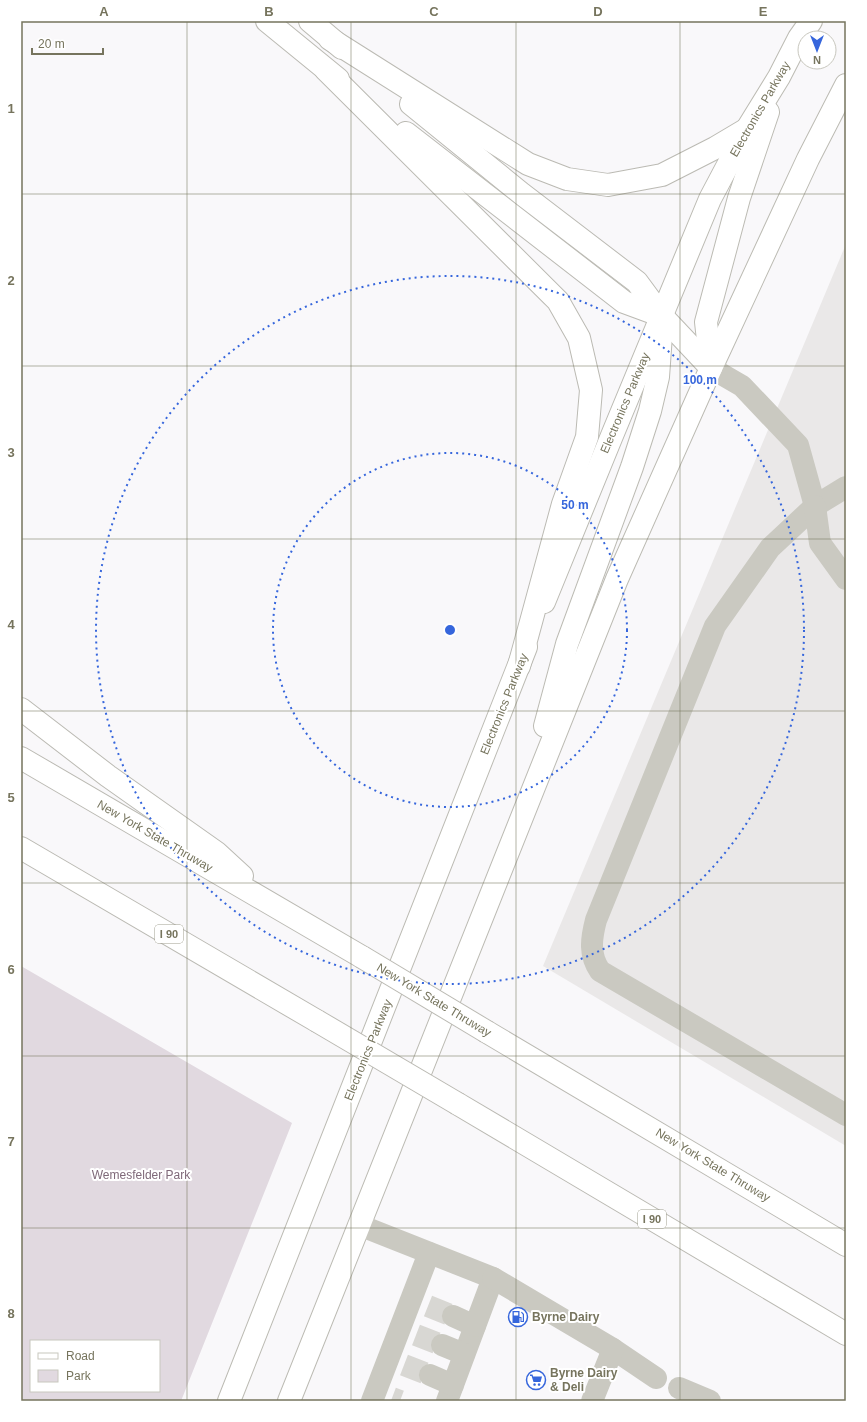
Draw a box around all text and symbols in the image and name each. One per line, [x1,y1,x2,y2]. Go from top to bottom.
text: A [99,4,109,19]
text: B [264,4,274,19]
text: C [429,4,439,19]
text: D [593,4,603,19]
text: E [759,4,768,19]
scale bar [32,30,103,56]
north arrow [797,30,837,70]
text: 20 m [38,37,65,51]
text: N [813,54,821,66]
street label: Electronics Parkway [727,59,793,159]
text: 1 [7,101,15,116]
text: 2 [7,273,15,288]
street label: Electronics Parkway [597,351,653,455]
text: 100 m [683,373,717,387]
text: 3 [7,445,15,460]
text: 50 m [561,498,589,512]
text: 4 [7,617,15,632]
centre of rings [443,623,457,637]
street label: Electronics Parkway [477,651,531,757]
text: 5 [7,790,15,805]
street label: New York State Thruway [95,797,215,875]
road number: I 90 [155,925,183,943]
street label: New York State Thruway [374,960,494,1040]
text: 6 [7,962,15,977]
street label: Electronics Parkway [341,997,395,1103]
street label: New York State Thruway [653,1125,773,1205]
text: 7 [7,1134,15,1149]
park label: Wemesfelder Park [92,1168,191,1182]
road number: I 90 [638,1210,666,1228]
text: 8 [7,1306,15,1321]
fuel station icon: Byrne Dairy [507,1306,529,1328]
place label: Byrne Dairy [532,1310,600,1324]
legend [30,1340,160,1392]
text: Road [66,1349,95,1363]
place label: Byrne Dairy & Deli [550,1366,618,1394]
text: Park [66,1369,92,1383]
supermarket icon: Byrne Dairy & Deli [525,1369,547,1391]

